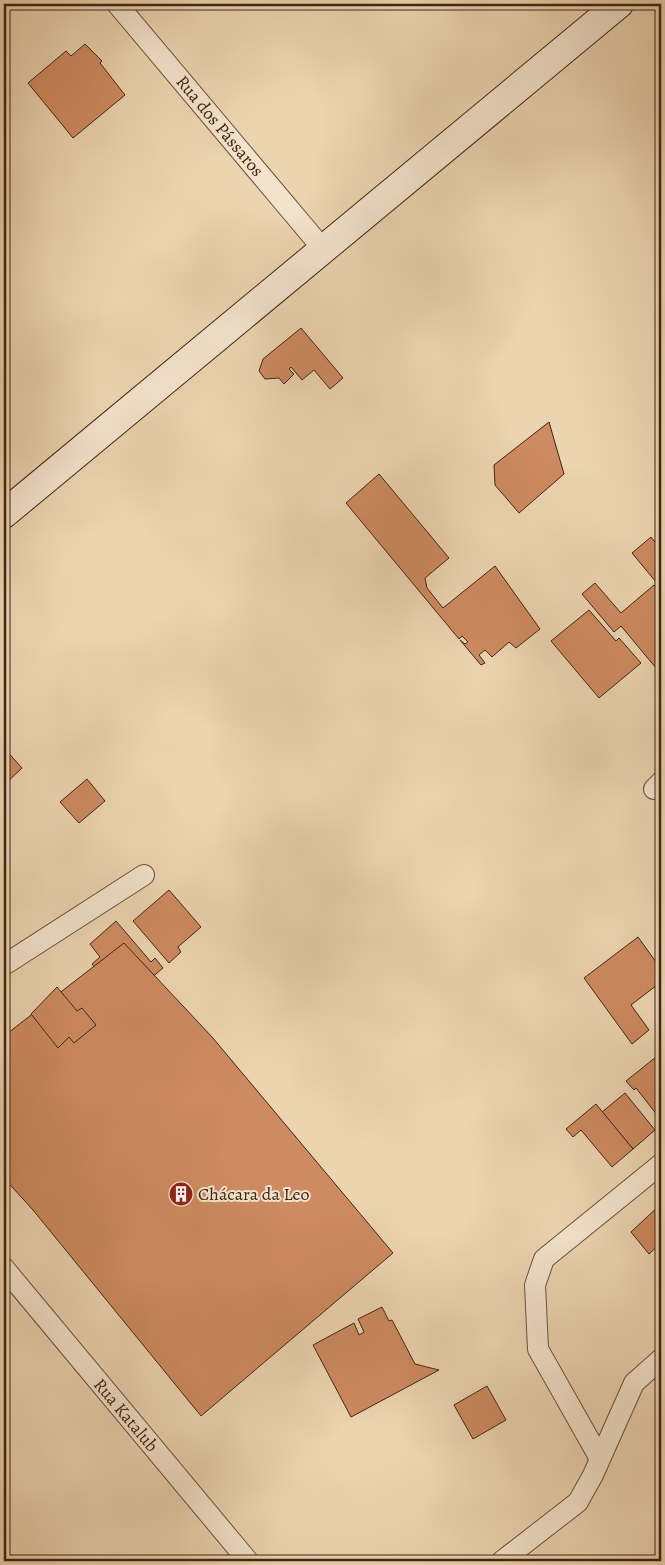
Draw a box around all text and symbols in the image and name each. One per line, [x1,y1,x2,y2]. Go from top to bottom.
street label: Rua dos Pássaros [171,70,269,182]
building icon: Chácara da Leo [168,1181,194,1207]
place label: Chácara da Leo [198,1182,310,1206]
street label: Rua Katalub [88,1373,164,1457]

